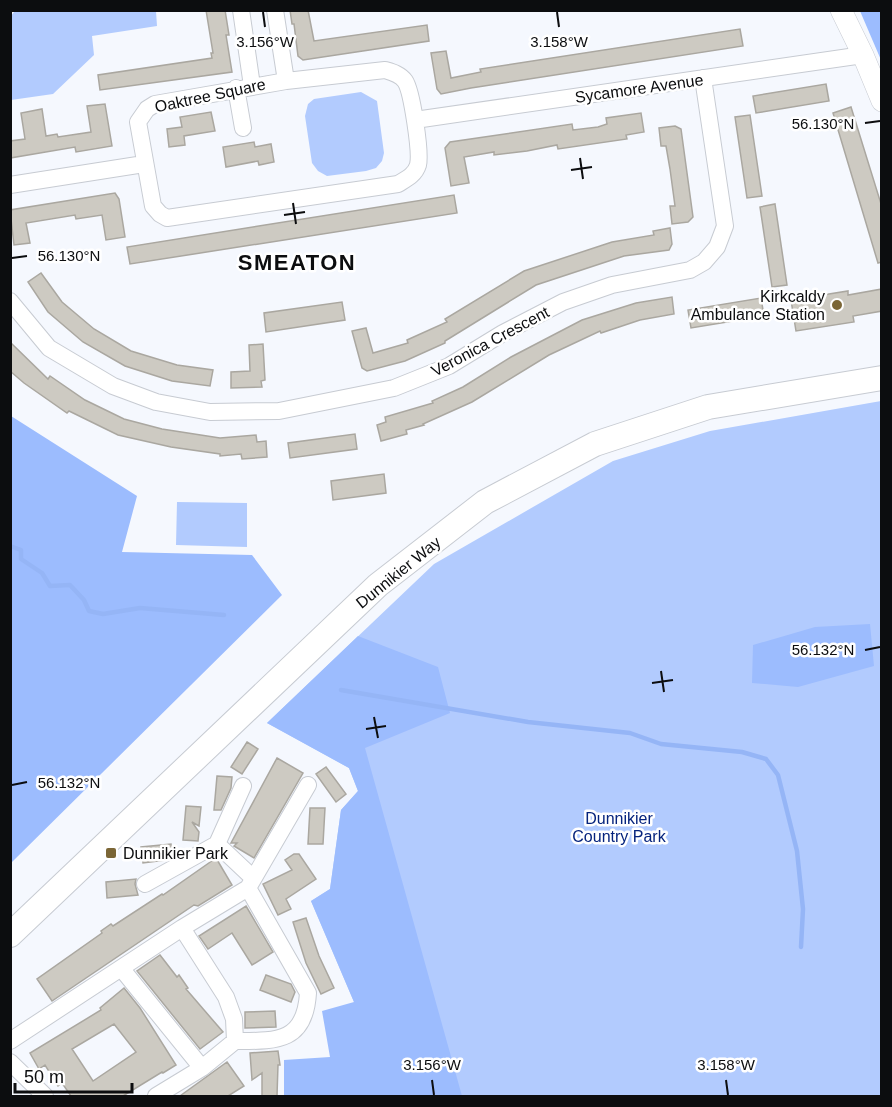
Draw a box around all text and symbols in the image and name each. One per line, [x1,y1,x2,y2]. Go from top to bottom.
text: 3.156°W [236,33,295,50]
text: 3.158°W [530,33,589,50]
street label: Sycamore Avenue [574,71,705,106]
street label: Oaktree Square [153,75,267,116]
text: 56.130°N [792,115,854,132]
text: 56.130°N [38,247,100,264]
district label: SMEATON [238,250,356,275]
place label: Kirkcaldy Ambulance Station [691,288,825,323]
marker: Kirkcaldy Ambulance Station [830,298,844,312]
street label: Veronica Crescent [429,303,552,380]
street label: Dunnikier Way [353,533,444,612]
text: 56.132°N [792,641,854,658]
text: 56.132°N [38,774,100,791]
park label: Dunnikier Country Park [572,810,667,845]
place label: Dunnikier Park [123,845,229,862]
marker: Dunnikier Park [104,846,118,860]
scale bar [15,1056,132,1094]
text: 3.156°W [403,1056,462,1073]
text: 3.158°W [697,1056,756,1073]
text: 50 m [24,1067,64,1087]

